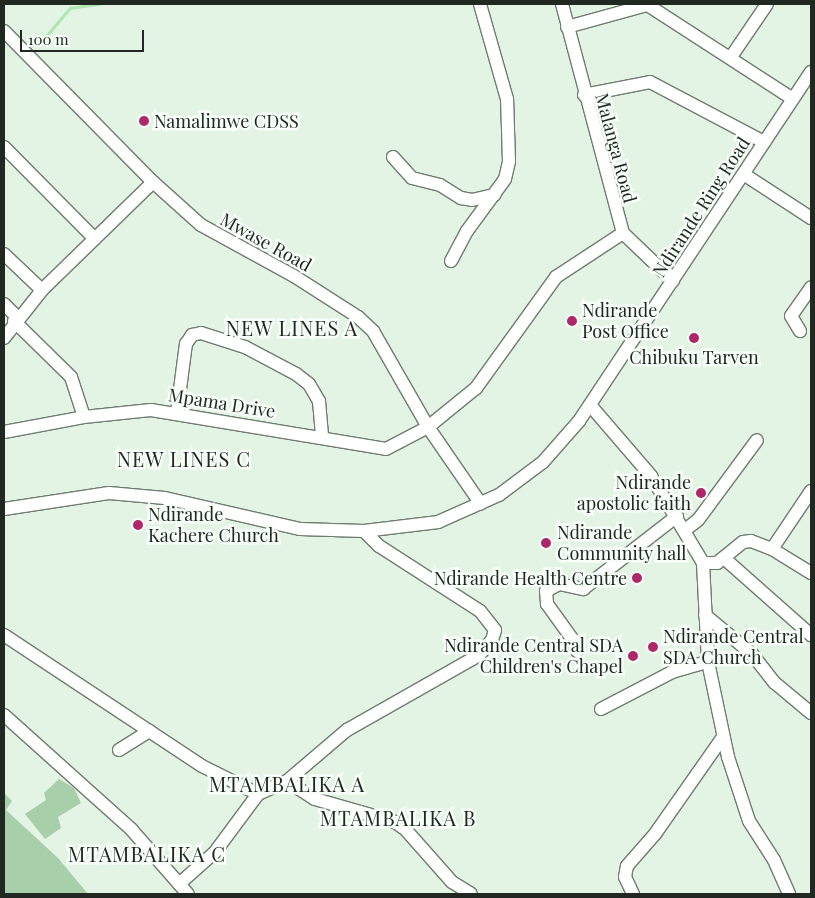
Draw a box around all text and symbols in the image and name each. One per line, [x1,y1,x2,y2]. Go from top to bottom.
scale bar [22,20,146,52]
text: 100 m [28,29,69,49]
street label: Malanga Road [591,91,641,205]
place label: Namalimwe CDSS [154,110,299,132]
marker: Namalimwe CDSS [138,115,150,127]
street label: Ndirande Ring Road [648,133,754,281]
street label: Mwase Road [217,208,315,276]
place label: Ndirande Post Office [582,300,669,342]
district label: NEW LINES A [224,315,360,339]
marker: Ndirande Post Office [566,315,578,327]
marker: Chibuku Tarven [688,332,700,344]
place label: Chibuku Tarven [629,346,759,368]
street label: Mpama Drive [167,384,277,422]
district label: NEW LINES C [115,446,253,470]
place label: Ndirande apostolic faith [577,472,691,514]
marker: Ndirande apostolic faith [695,487,707,499]
place label: Ndirande Kachere Church [148,504,279,546]
marker: Ndirande Kachere Church [132,519,144,531]
place label: Ndirande Community hall [557,522,687,564]
marker: Ndirande Community hall [539,536,553,550]
place label: Ndirande Health Centre [434,567,627,589]
marker: Ndirande Health Centre [631,572,643,584]
place label: Ndirande Central SDA Church [663,626,804,669]
place label: Ndirande Central SDA Children's Chapel [444,635,623,678]
marker: Ndirande Central SDA Church [647,641,659,653]
marker: Ndirande Central SDA Children's Chapel [627,650,639,662]
district label: MTAMBALIKA A [207,771,367,795]
district label: MTAMBALIKA B [318,805,478,829]
district label: MTAMBALIKA C [66,841,228,865]

